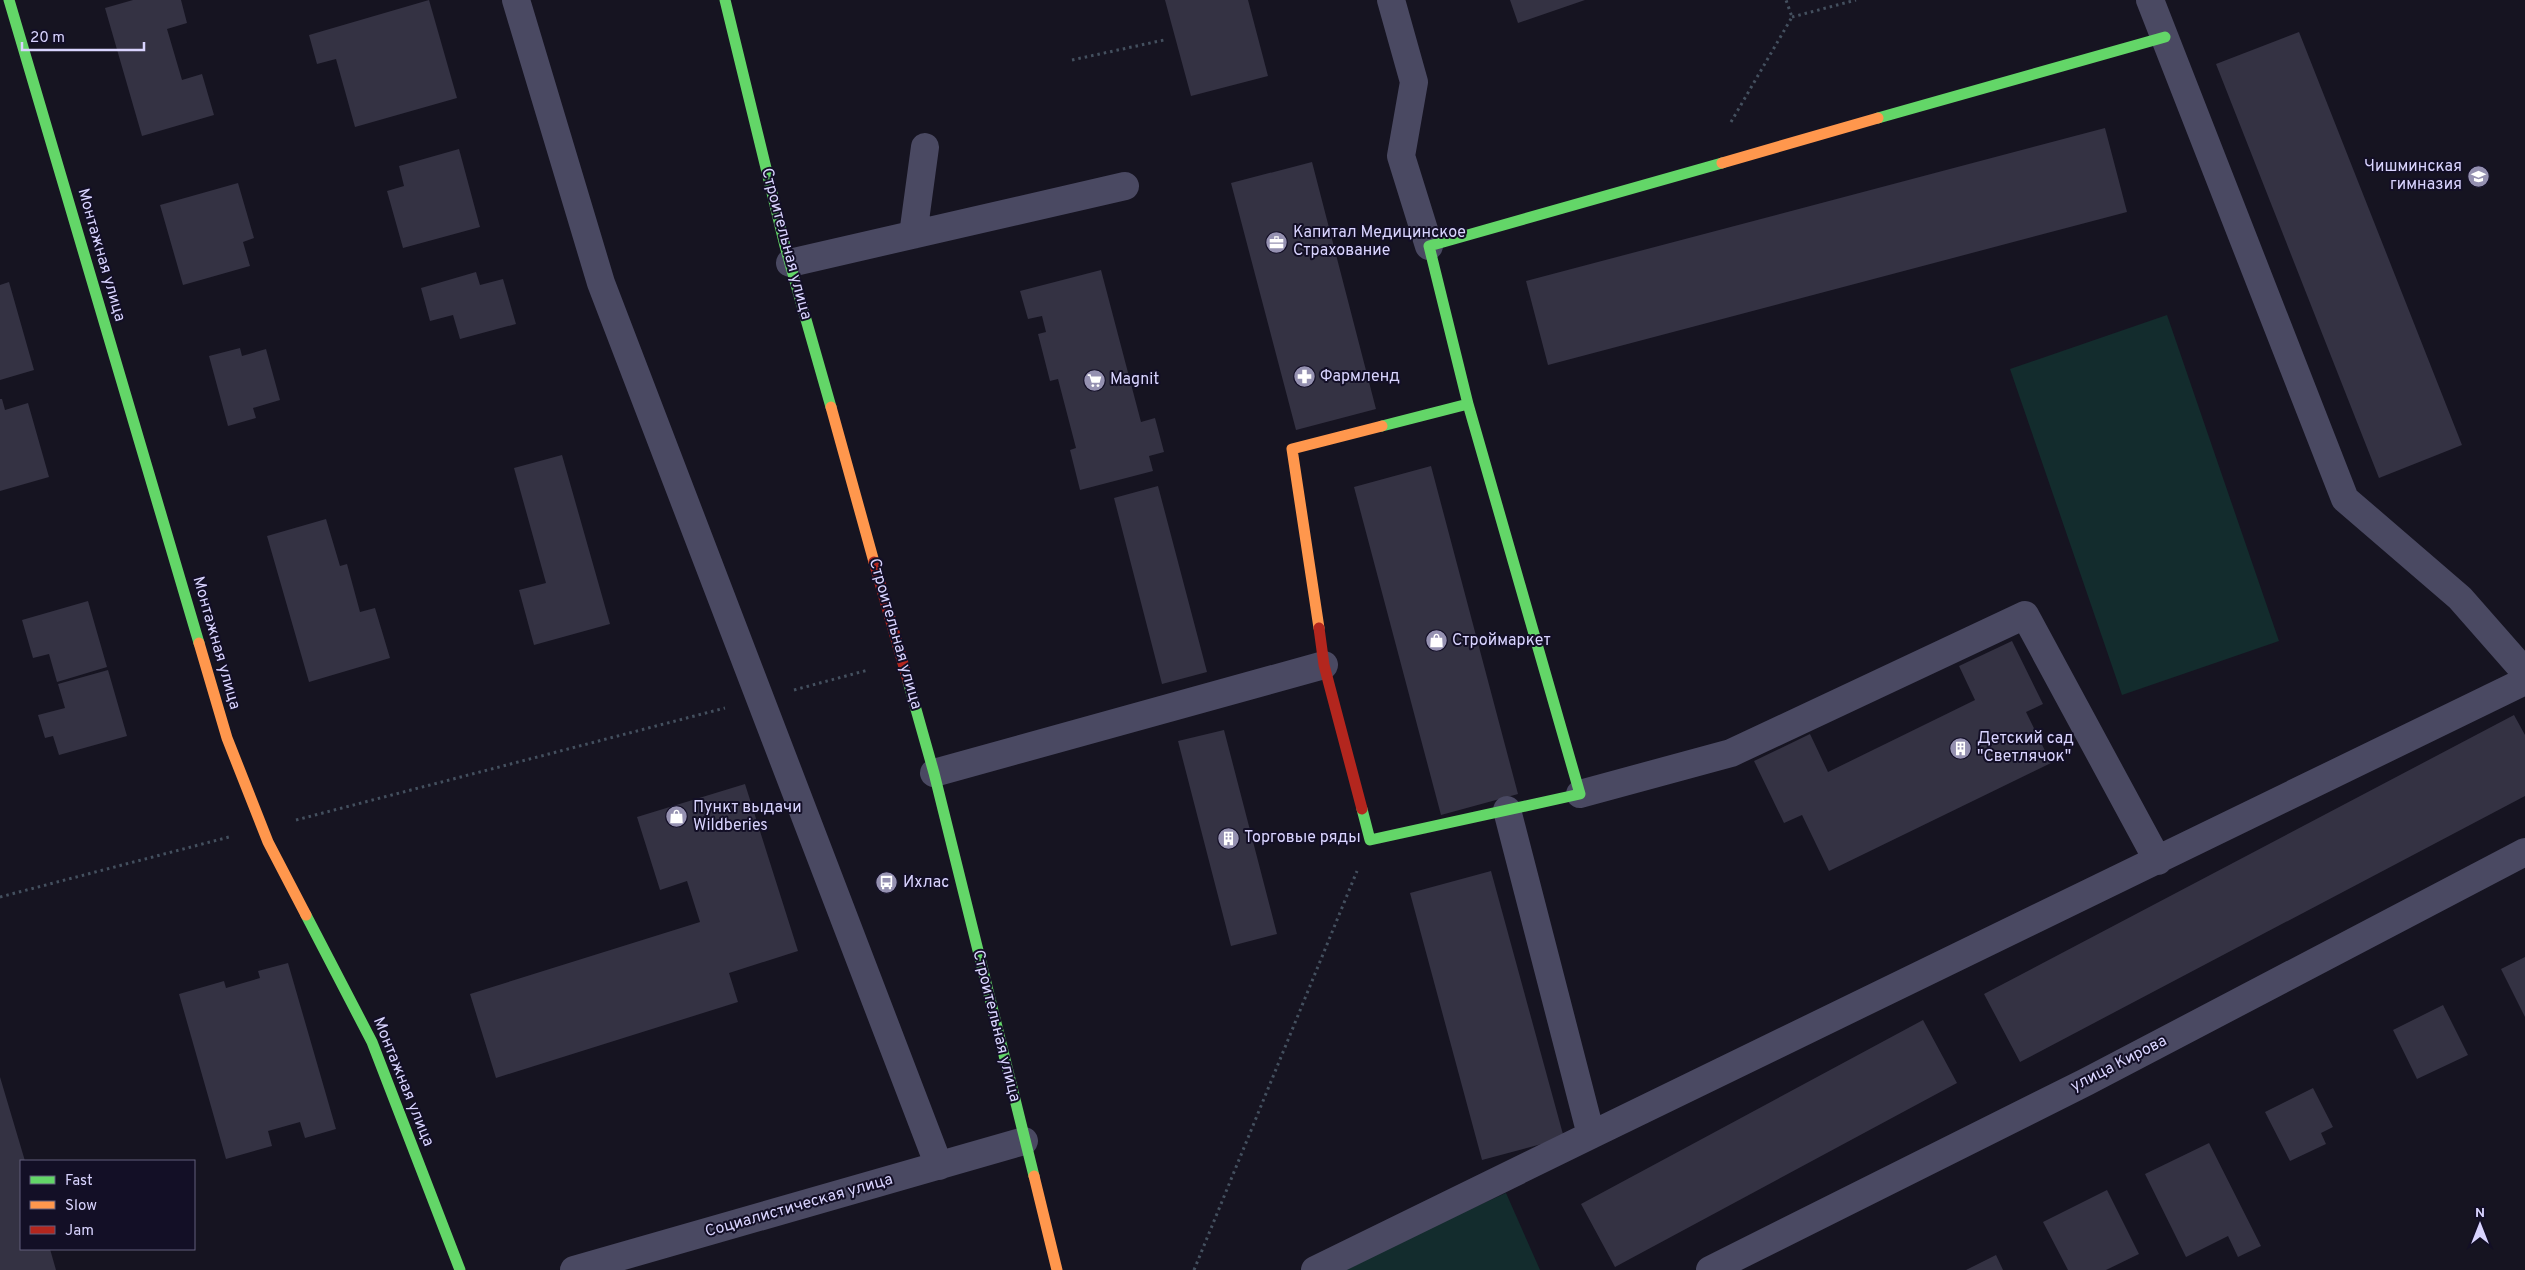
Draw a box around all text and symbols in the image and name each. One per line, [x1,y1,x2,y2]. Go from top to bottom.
scale bar [22,20,145,52]
text: 20 m [30,29,65,48]
place label: Чишминская гимназия [2364,157,2462,195]
school or university icon: Чишминская гимназия [2466,164,2490,188]
street label: Строительная улица [756,166,816,322]
street label: Монтажная улица [72,186,130,324]
place label: Капитал Медицинское Страхование [1293,223,1466,261]
office icon: Капитал Медицинское Страхование [1265,230,1289,254]
pharmacy icon: Фармленд [1292,365,1316,389]
place label: Фармленд [1320,367,1400,387]
supermarket icon: Magnit [1082,368,1106,392]
place label: Magnit [1110,370,1159,390]
street label: Строительная улица [864,556,926,712]
street label: Монтажная улица [187,574,245,712]
shop icon: Строймаркет [1424,629,1448,653]
place label: Строймаркет [1452,631,1551,651]
place label: Детский сад "Светлячок" [1977,729,2074,767]
building icon: Детский сад "Светлячок" [1949,736,1973,760]
place label: Пункт выдачи Wildberies [693,798,802,836]
shop icon: Пункт выдачи Wildberies [665,805,689,829]
building icon: Торговые ряды [1216,826,1240,850]
place label: Торговые ряды [1244,828,1361,848]
bus stop icon: Ихлас [875,871,899,895]
place label: Ихлас [903,873,949,893]
street label: Строительная улица [967,948,1025,1104]
street label: Монтажная улица [368,1014,438,1150]
street label: улица Кирова [2067,1031,2171,1097]
legend [20,1160,195,1250]
street label: Социалистическая улица [703,1170,895,1242]
text: Fast [65,1172,93,1191]
text: Slow [65,1197,97,1216]
north arrow [2455,1200,2505,1250]
text: N [2475,1205,2485,1222]
text: Jam [65,1222,94,1241]

